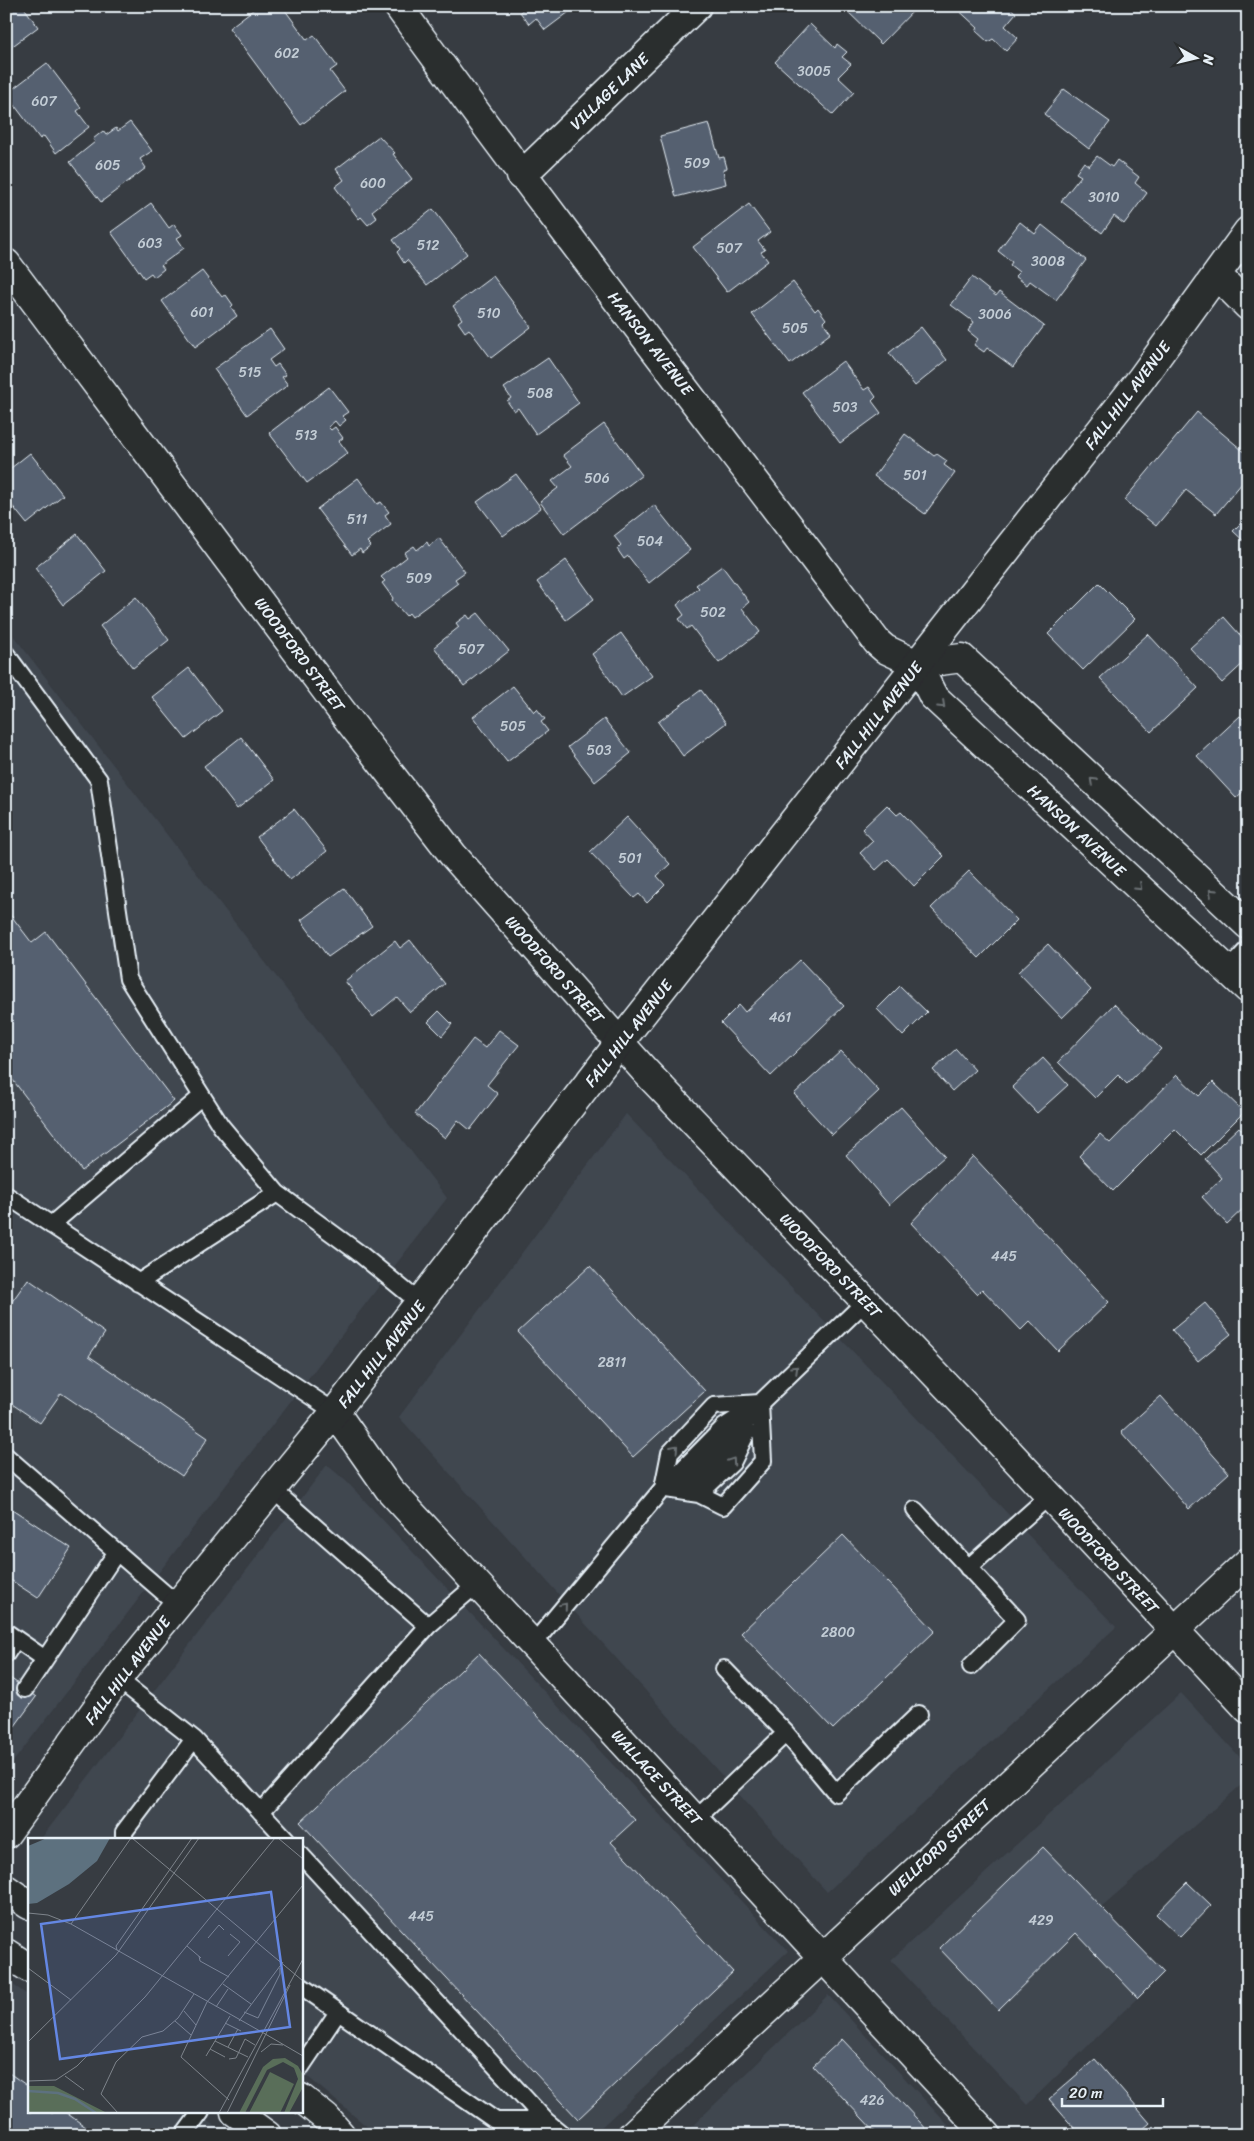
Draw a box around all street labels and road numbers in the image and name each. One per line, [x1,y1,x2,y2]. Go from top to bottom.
street label: VILLAGE LANE [563,45,657,137]
street label: HANSON AVENUE [600,284,702,403]
street label: FALL HILL AVENUE [1077,334,1179,456]
street label: WOODFORD STREET [246,590,353,719]
street label: FALL HILL AVENUE [827,654,931,776]
street label: HANSON AVENUE [1020,777,1134,885]
street label: WOODFORD STREET [498,908,612,1031]
street label: FALL HILL AVENUE [577,972,681,1094]
street label: WOODFORD STREET [772,1206,890,1326]
street label: FALL HILL AVENUE [330,1293,434,1415]
street label: WOODFORD STREET [1051,1500,1167,1621]
street label: FALL HILL AVENUE [77,1609,179,1731]
street label: WALLACE STREET [604,1722,710,1834]
street label: WELLFORD STREET [881,1791,999,1903]

